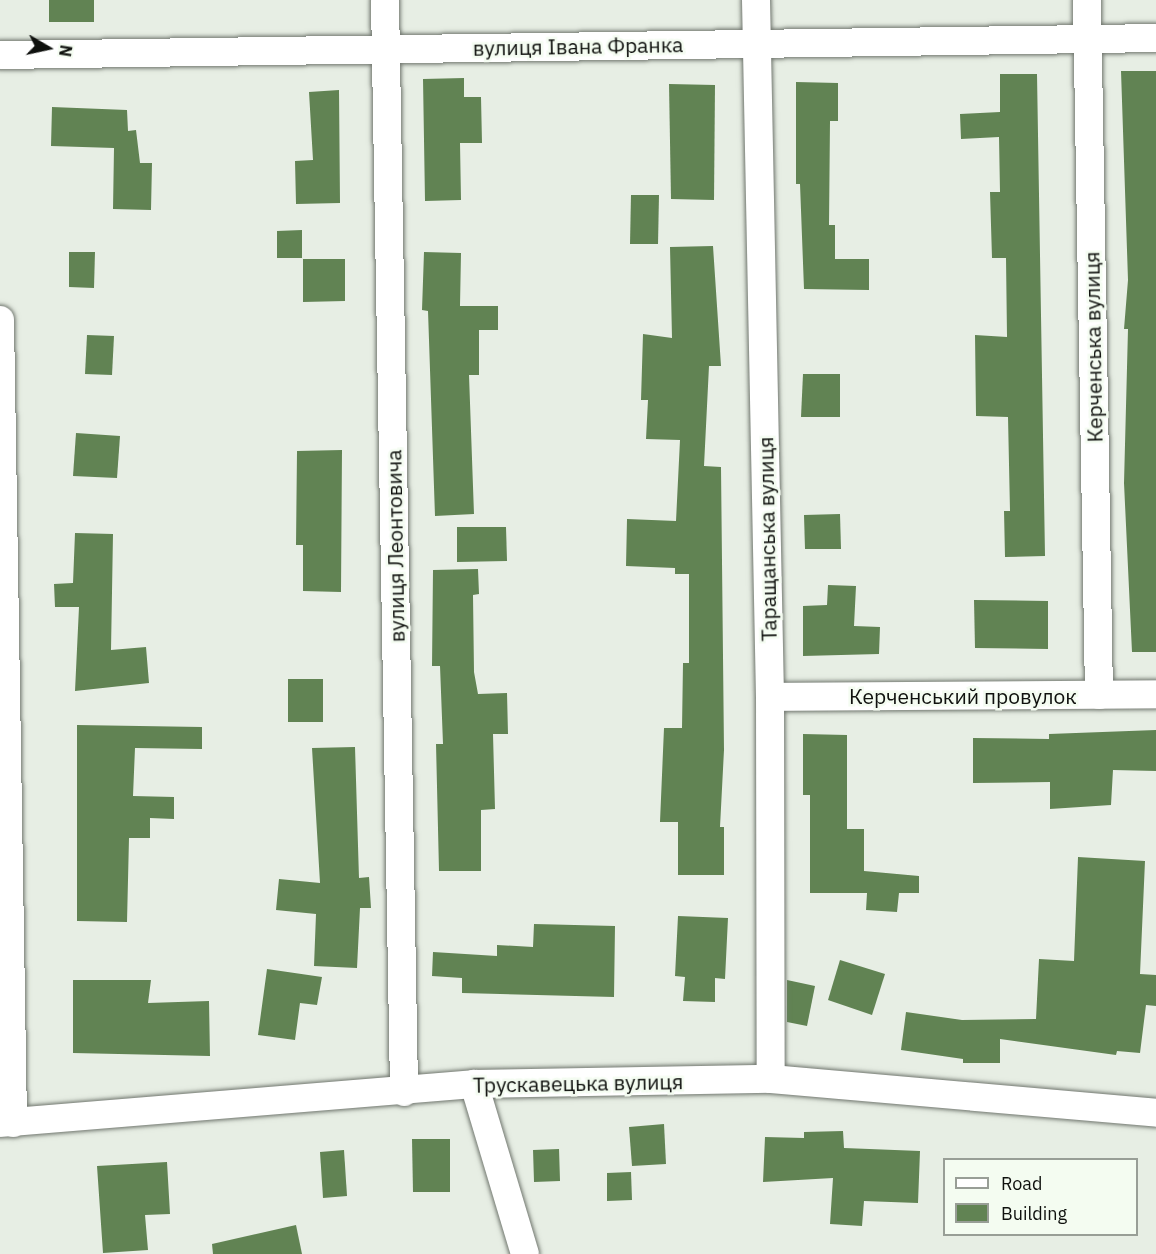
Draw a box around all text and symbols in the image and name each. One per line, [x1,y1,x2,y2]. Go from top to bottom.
north arrow [18,18,78,78]
street label: вулиця Івана Франка [473,32,683,60]
text: N [55,44,77,58]
street label: Керченська вулиця [1079,251,1107,443]
street label: Таращанська вулиця [753,436,781,642]
street label: вулиця Леонтовича [381,449,409,643]
street label: Керченський провулок [849,683,1077,709]
street label: Трускавецька вулиця [473,1069,683,1097]
legend [943,1158,1138,1236]
text: Road [1001,1172,1042,1195]
text: Building [1001,1202,1067,1225]

